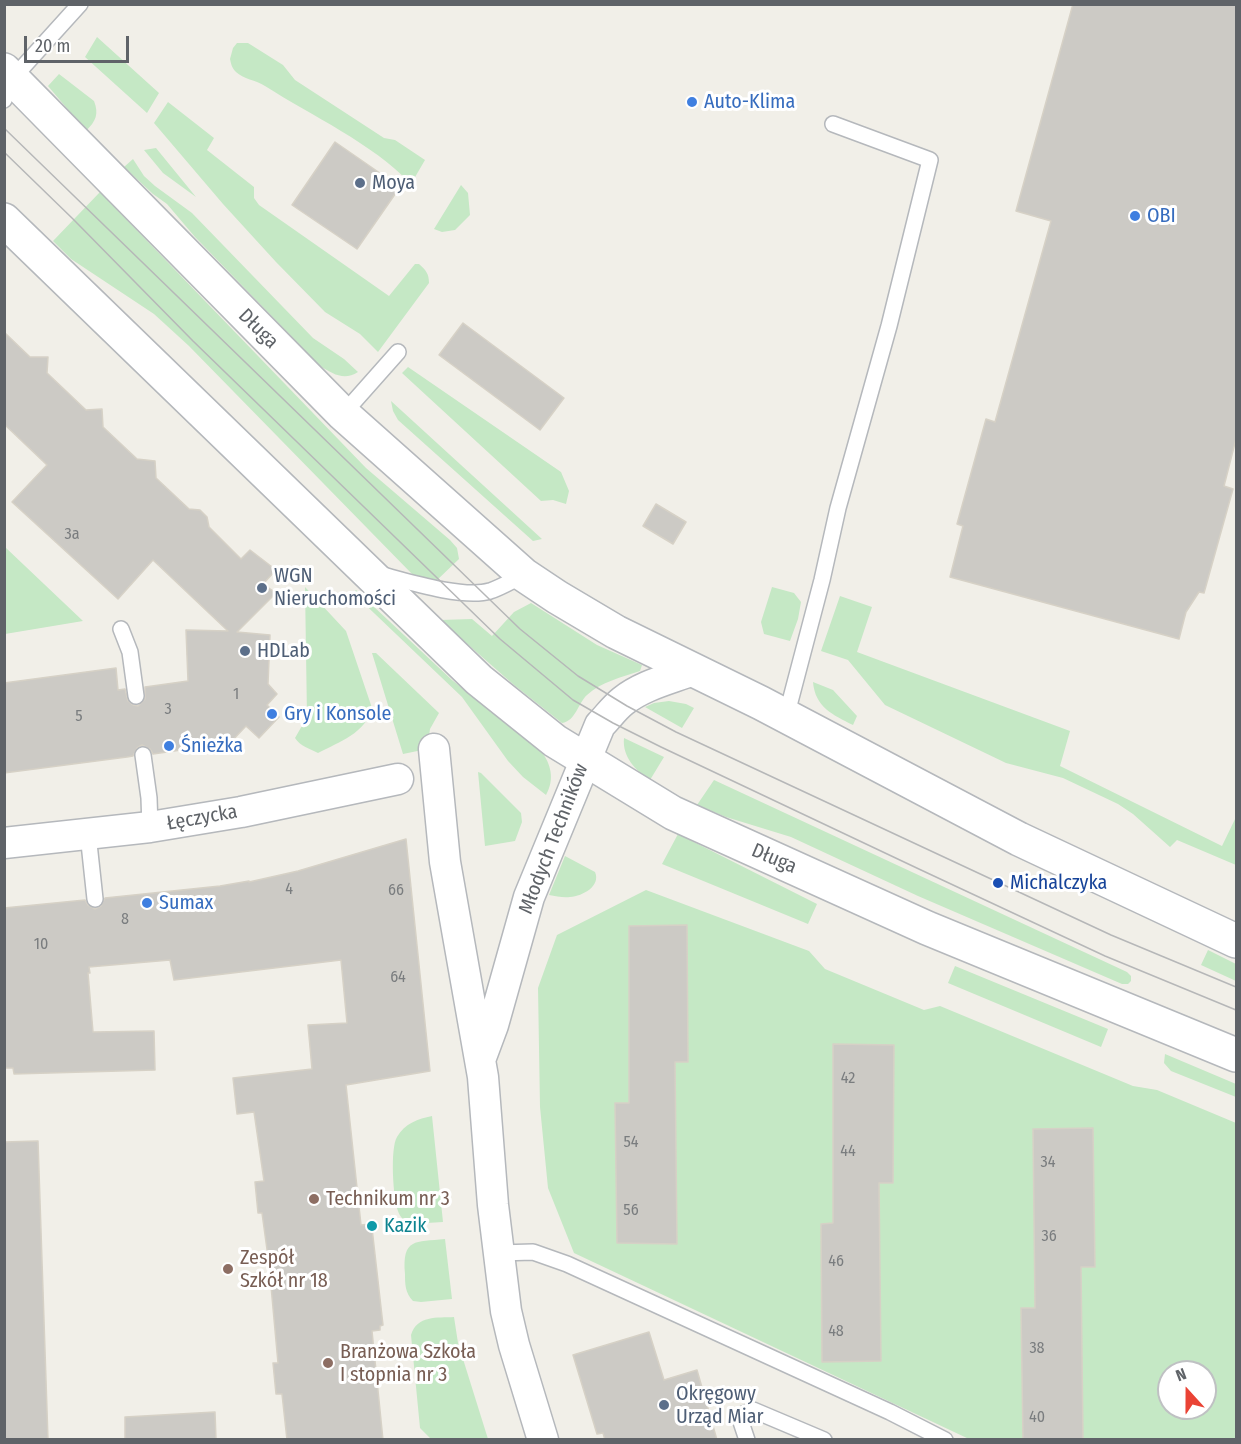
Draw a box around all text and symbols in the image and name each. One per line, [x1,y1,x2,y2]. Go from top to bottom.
scale bar [27,24,132,62]
text: 20 m [35,35,70,57]
place label: Auto-Klima [704,90,795,114]
marker: Auto-Klima [685,95,699,109]
place label: Moya [372,171,415,195]
marker: Moya [353,176,367,190]
place label: OBI [1147,204,1176,228]
marker: OBI [1128,209,1142,223]
street label: Długa [233,304,283,354]
house number: 3a [64,525,80,545]
place label: WGN Nieruchomości [274,564,396,611]
marker: WGN Nieruchomości [255,581,269,595]
place label: HDLab [257,639,310,663]
marker: HDLab [238,644,252,658]
house number: 1 [233,685,239,705]
house number: 3 [164,700,172,720]
place label: Gry i Konsole [284,702,391,726]
house number: 5 [75,707,83,727]
marker: Gry i Konsole [265,707,279,721]
place label: Śnieżka [181,734,243,758]
marker: Śnieżka [162,739,176,753]
street label: Młodych Techników [514,760,594,918]
street label: Łęczycka [165,800,239,836]
street label: Długa [748,839,800,879]
place label: Michalczyka [1010,871,1107,895]
marker: Michalczyka [991,876,1005,890]
house number: 4 [285,880,293,900]
house number: 66 [388,881,404,901]
place label: Sumax [159,891,213,915]
marker: Sumax [140,896,154,910]
house number: 8 [121,910,129,930]
house number: 10 [34,935,48,955]
house number: 64 [390,968,406,988]
house number: 42 [841,1069,855,1089]
house number: 54 [623,1133,639,1153]
house number: 44 [840,1142,856,1162]
house number: 34 [1041,1153,1055,1173]
place label: Technikum nr 3 [326,1187,450,1211]
marker: Technikum nr 3 [307,1192,321,1206]
house number: 56 [623,1201,639,1221]
place label: Kazik [384,1214,426,1238]
marker: Kazik [365,1219,379,1233]
house number: 36 [1041,1227,1057,1247]
place label: Zespół Szkół nr 18 [240,1246,328,1293]
house number: 46 [828,1252,844,1272]
marker: Zespół Szkół nr 18 [221,1262,235,1276]
house number: 48 [828,1322,844,1342]
house number: 38 [1029,1339,1045,1359]
place label: Branżowa Szkoła I stopnia nr 3 [340,1340,476,1387]
marker: Branżowa Szkoła I stopnia nr 3 [321,1356,335,1370]
north arrow [1157,1360,1217,1420]
text: N [1173,1364,1189,1385]
place label: Okręgowy Urząd Miar [676,1382,763,1429]
marker: Okręgowy Urząd Miar [657,1398,671,1412]
house number: 40 [1029,1408,1045,1428]

